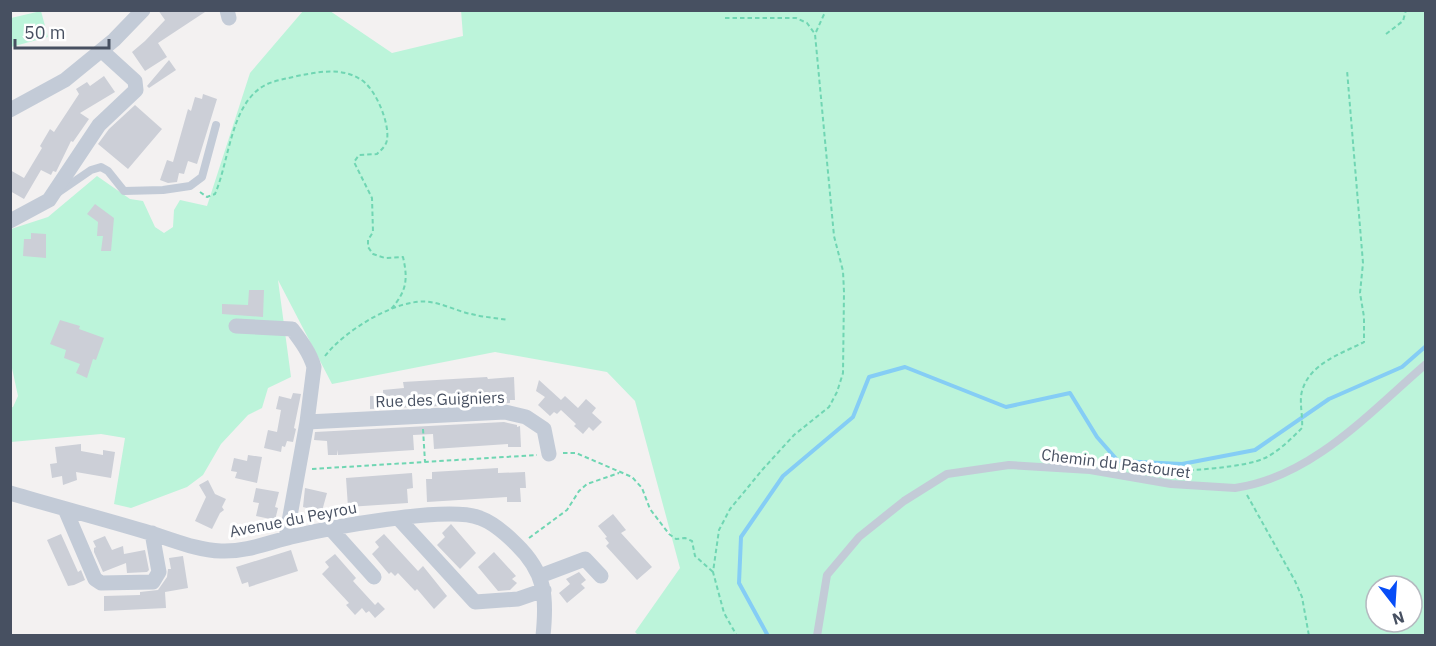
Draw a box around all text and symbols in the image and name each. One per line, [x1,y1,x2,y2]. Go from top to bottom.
scale bar [15,12,110,50]
text: 50 m [24,21,66,44]
street label: Rue des Guigniers [375,387,505,411]
street label: Chemin du Pastouret [1040,444,1192,482]
street label: Avenue du Peyrou [228,497,358,541]
north arrow [1364,574,1424,634]
text: N [1390,607,1407,630]

